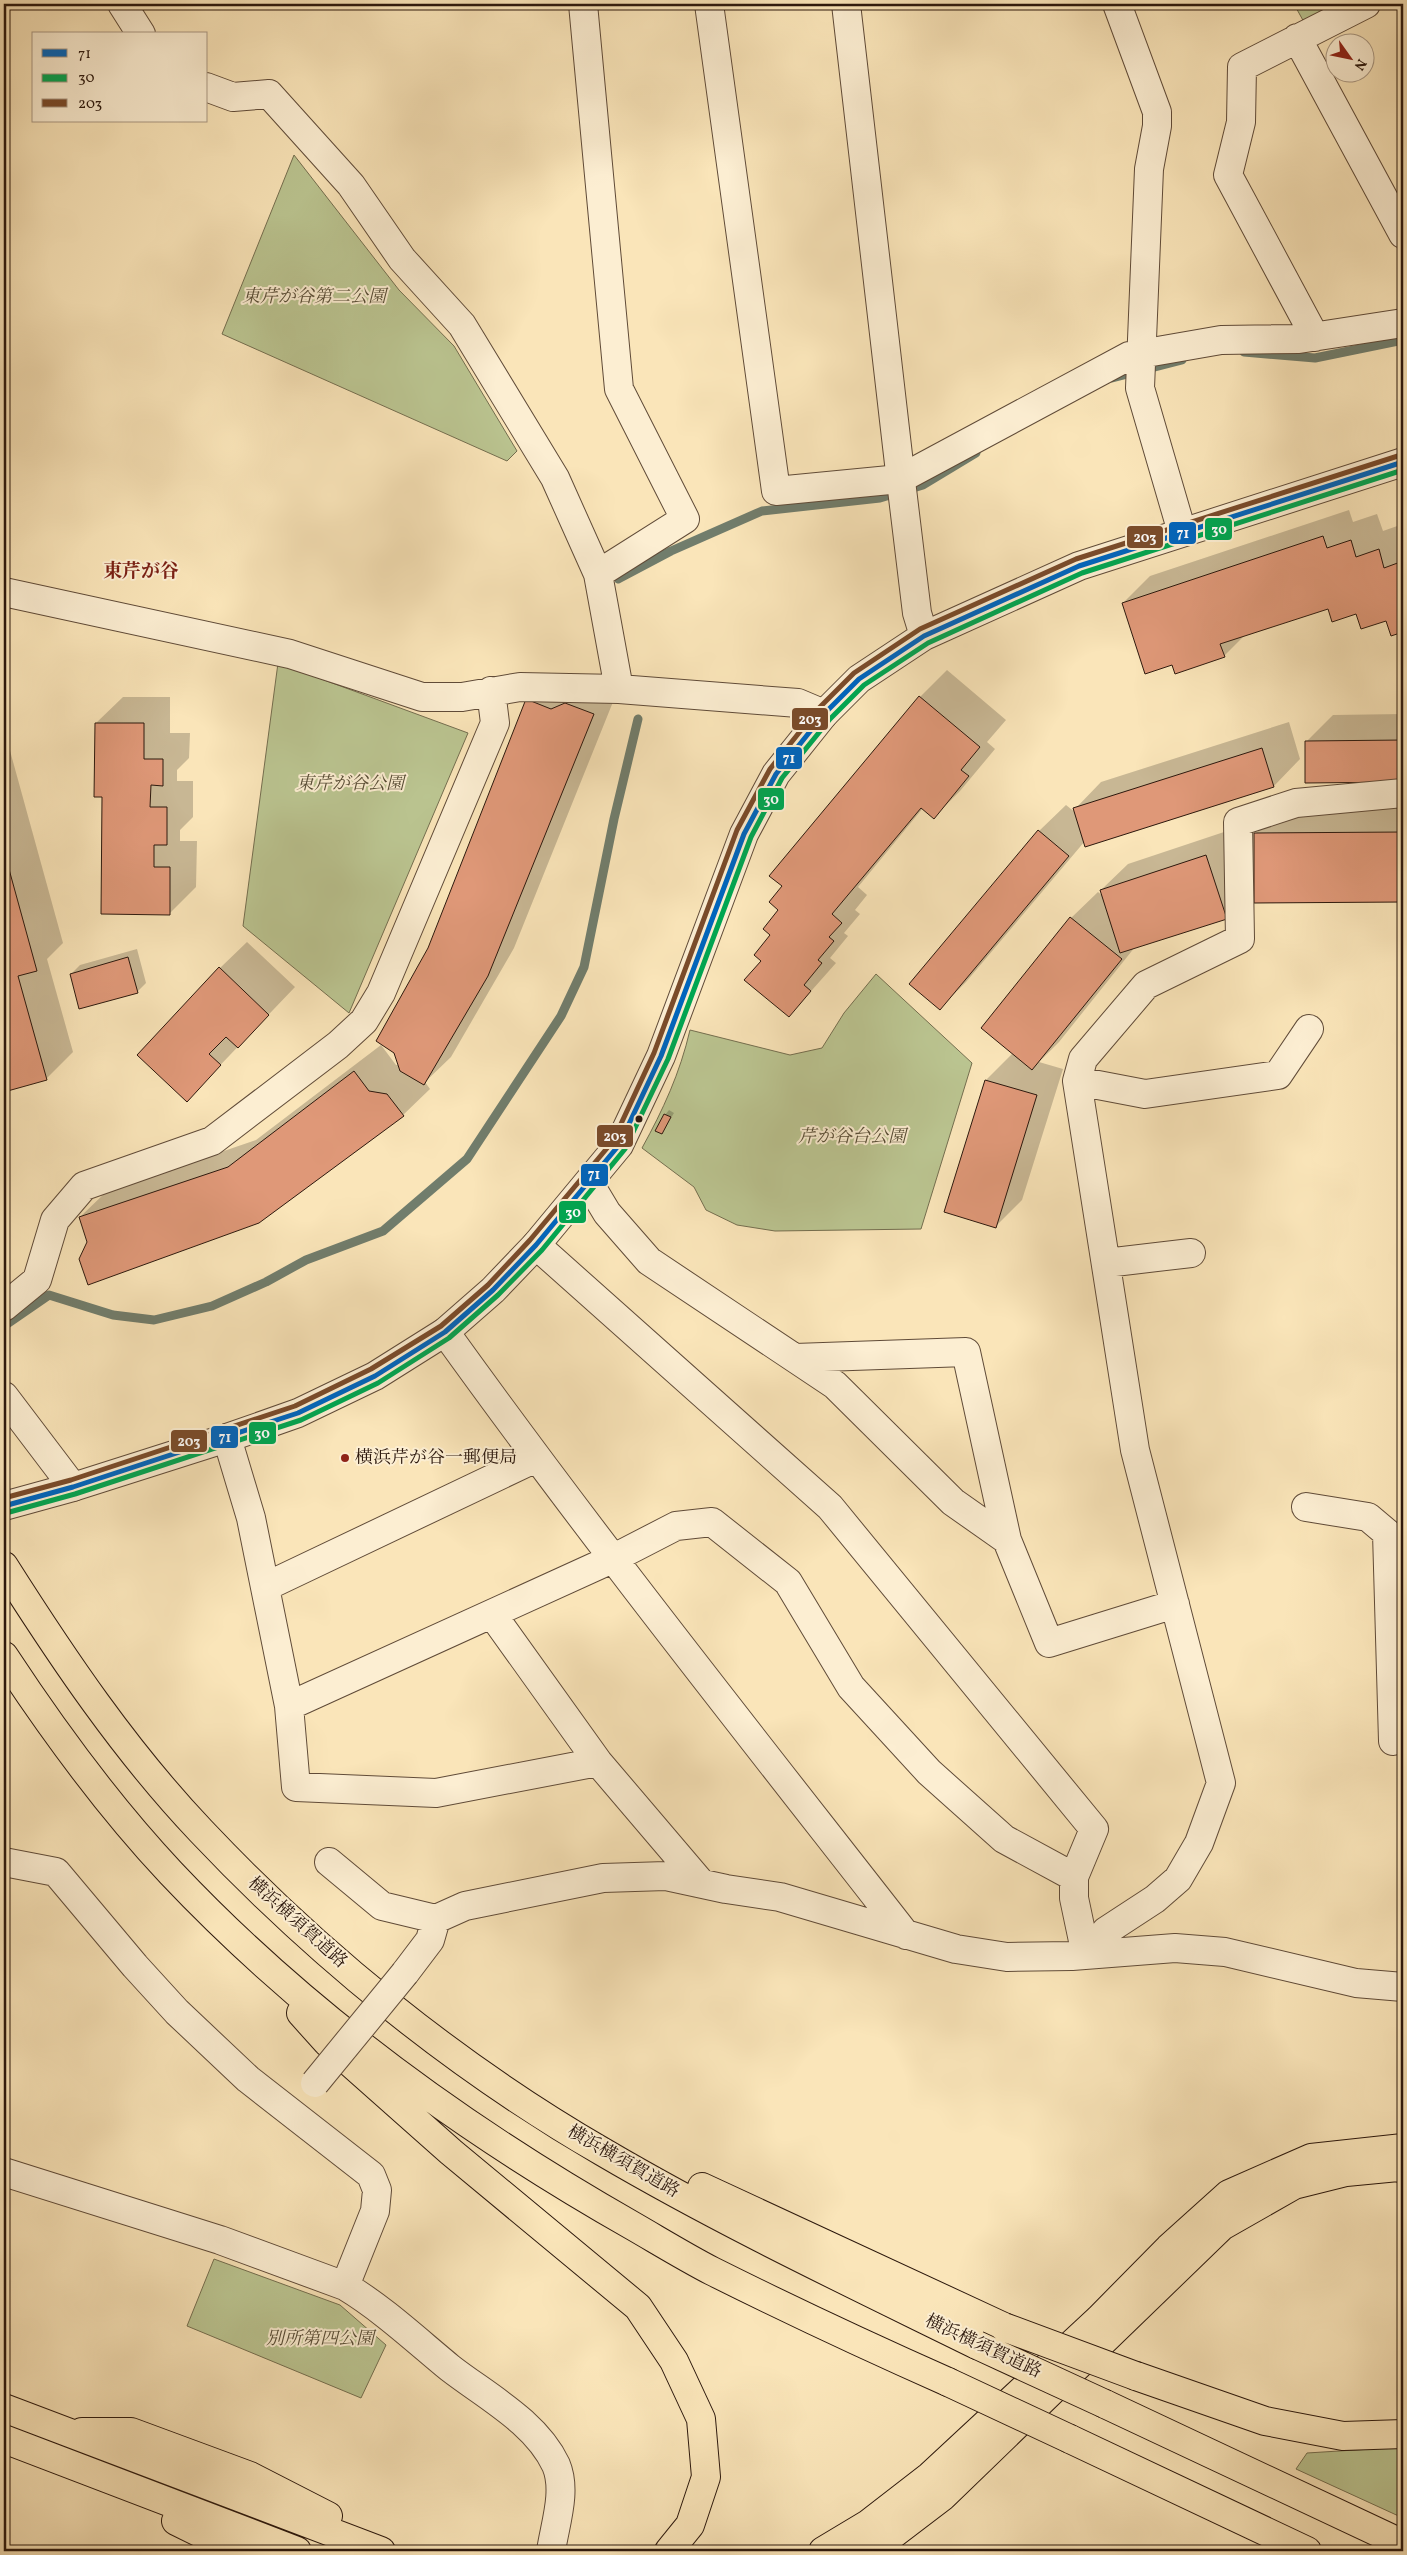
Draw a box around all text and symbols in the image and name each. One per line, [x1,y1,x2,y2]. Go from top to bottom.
legend [32,32,208,122]
north arrow [1324,32,1374,82]
text: 71 [78,44,91,65]
text: N [1349,55,1370,74]
text: 30 [78,68,94,89]
text: 203 [78,94,102,115]
park label: 東芹が谷第二公園 [242,285,389,310]
line badge: 30 [1204,517,1233,541]
line badge: 71 [1168,521,1197,545]
text: 30 [1211,521,1227,540]
line badge: 203 [1126,525,1164,549]
text: 71 [1177,525,1189,544]
text: 203 [1134,529,1156,548]
district label: 東芹が谷 [103,559,179,585]
line badge: 203 [791,707,829,731]
text: 203 [799,711,821,730]
line badge: 71 [775,746,803,770]
text: 71 [783,750,795,769]
park label: 東芹が谷公園 [296,772,407,797]
line badge: 30 [757,787,785,811]
text: 30 [763,791,779,810]
unlabelled marker [634,1114,644,1124]
line badge: 203 [596,1124,634,1148]
park label: 芹が谷台公園 [798,1125,909,1150]
text: 203 [604,1128,626,1147]
line badge: 71 [580,1163,609,1187]
text: 71 [588,1166,600,1185]
line badge: 30 [558,1200,587,1224]
text: 30 [565,1204,581,1223]
line badge: 30 [248,1421,277,1445]
line badge: 71 [210,1425,239,1449]
text: 30 [254,1425,270,1444]
line badge: 203 [170,1429,208,1453]
text: 71 [219,1429,231,1448]
text: 203 [178,1433,200,1452]
place label: 横浜芹が谷一郵便局 [355,1446,517,1471]
marker: 横浜芹が谷一郵便局 [339,1452,351,1464]
street label: 横浜横須賀道路 [242,1872,352,1974]
street label: 横浜横須賀道路 [562,2120,684,2204]
street label: 横浜横須賀道路 [921,2309,1045,2385]
park label: 別所第四公園 [266,2327,377,2352]

